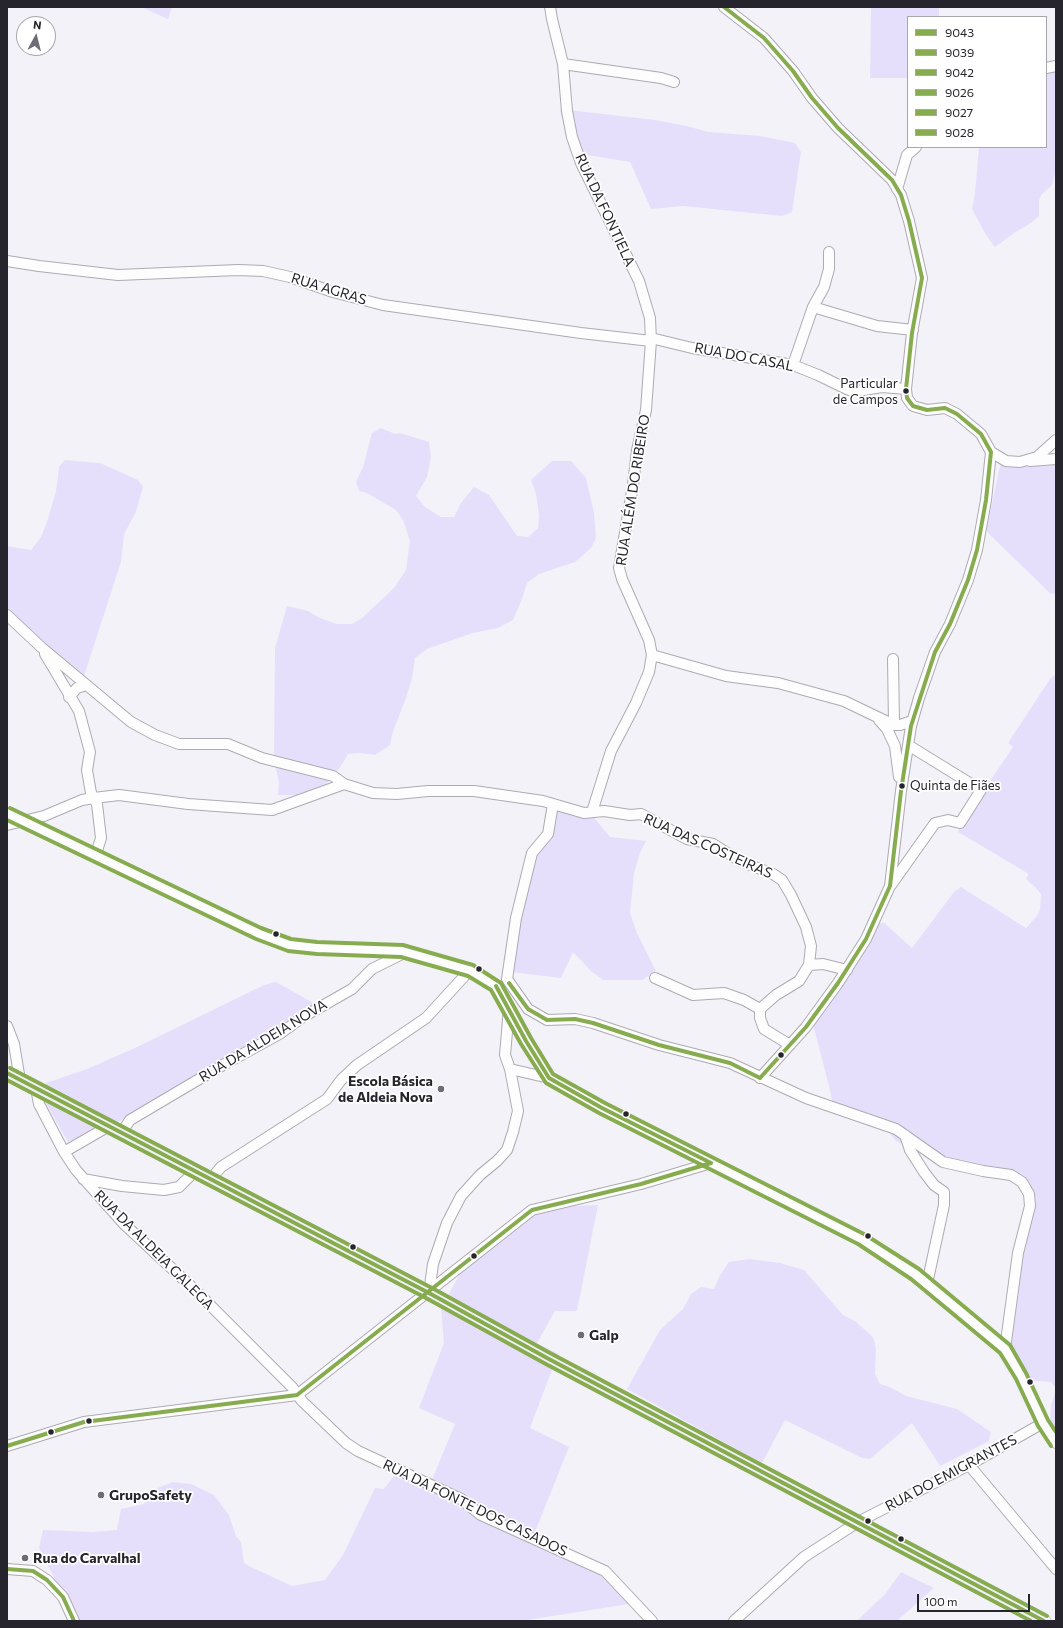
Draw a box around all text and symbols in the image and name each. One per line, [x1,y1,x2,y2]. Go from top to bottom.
north arrow [16,16,56,56]
legend [907,16,1047,148]
text: N [32,18,42,32]
text: 9043 [945,25,974,39]
text: 9039 [945,45,974,59]
text: 9042 [945,65,974,79]
text: 9026 [945,85,974,99]
text: 9027 [945,105,973,119]
text: 9028 [945,125,974,139]
street label: RUA DA FONTIELA [572,151,638,269]
street label: RUA AGRAS [289,270,369,308]
street label: RUA DO CASAL [693,339,795,375]
place label: Particular de Campos [833,376,898,407]
marker: Particular de Campos [901,386,911,396]
street label: RUA ALÉM DO RIBEIRO [613,413,653,567]
place label: Quinta de Fiães [910,778,1000,794]
marker: Quinta de Fiães [897,781,907,791]
street label: RUA DAS COSTEIRAS [641,810,775,882]
unlabelled marker [271,929,281,939]
unlabelled marker [474,964,484,974]
street label: RUA DA ALDEIA NOVA [196,996,330,1086]
unlabelled marker [776,1050,786,1060]
place label: Escola Básica de Aldeia Nova [338,1073,433,1106]
marker: Escola Básica de Aldeia Nova [436,1084,446,1094]
unlabelled marker [621,1109,631,1119]
street label: RUA DA ALDEIA GALEGA [91,1187,217,1313]
unlabelled marker [863,1231,873,1241]
unlabelled marker [348,1242,358,1252]
unlabelled marker [469,1251,479,1261]
place label: Galp [589,1327,619,1343]
marker: Galp [576,1330,586,1340]
unlabelled marker [1025,1377,1035,1387]
unlabelled marker [84,1416,94,1426]
unlabelled marker [46,1427,56,1437]
street label: RUA DO EMIGRANTES [882,1431,1020,1515]
street label: RUA DA FONTE DOS CASADOS [380,1456,570,1560]
place label: GrupoSafety [109,1487,192,1503]
marker: GrupoSafety [96,1490,106,1500]
unlabelled marker [863,1516,873,1526]
unlabelled marker [896,1534,906,1544]
place label: Rua do Carvalhal [33,1550,140,1566]
marker: Rua do Carvalhal [20,1553,30,1563]
scale bar [919,1586,1032,1612]
text: 100 m [924,1594,958,1608]

